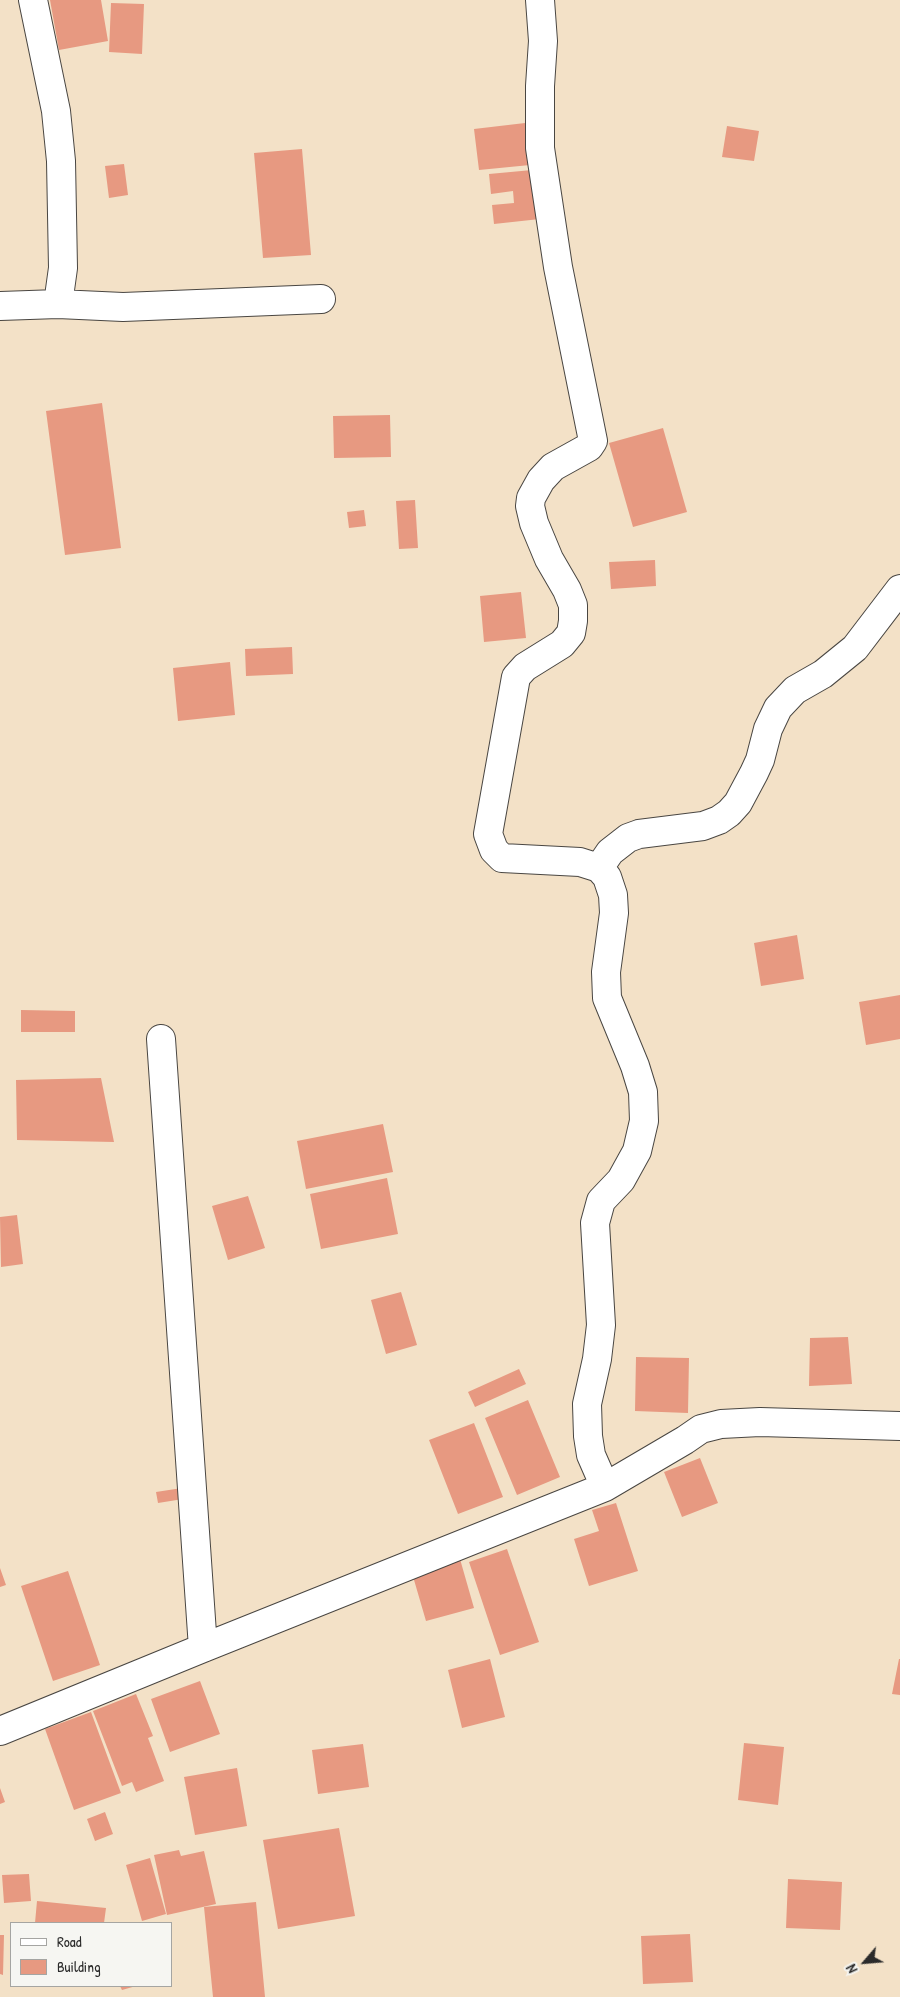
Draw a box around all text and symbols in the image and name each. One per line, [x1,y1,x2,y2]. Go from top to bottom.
legend [10,1922,172,1987]
text: Road [57,1931,82,1952]
north arrow [840,1937,890,1987]
text: Building [57,1956,101,1977]
text: N [841,1961,861,1977]

